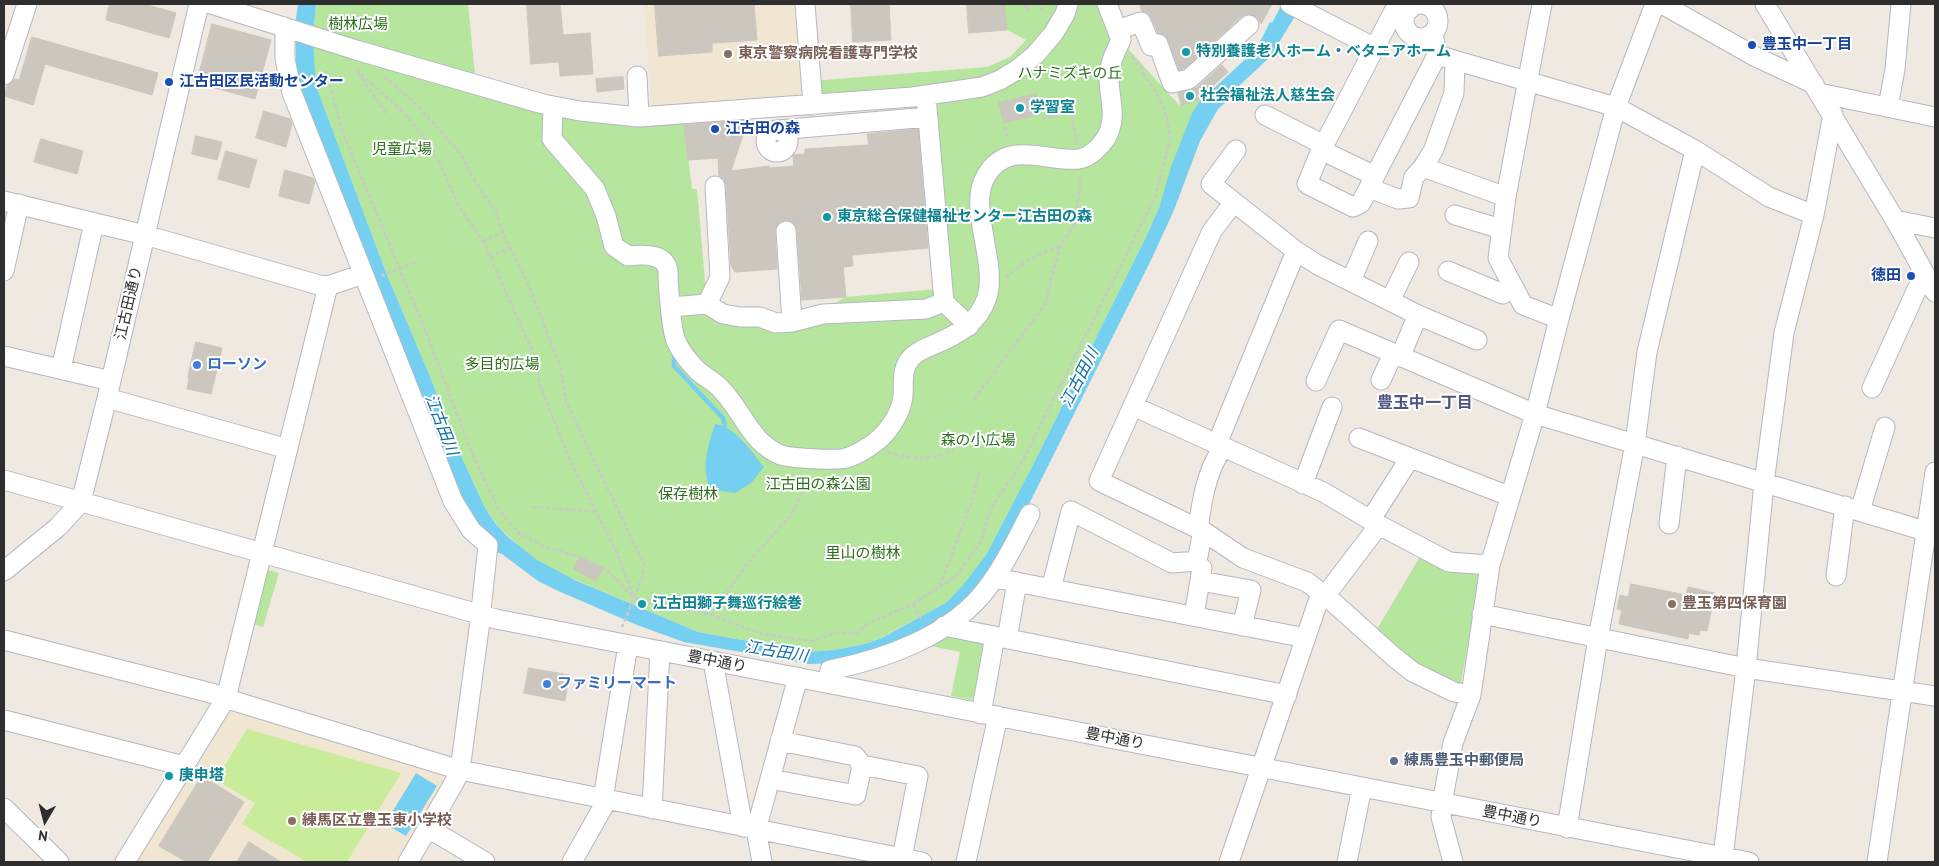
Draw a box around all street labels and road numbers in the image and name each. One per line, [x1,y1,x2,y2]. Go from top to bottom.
street label: 江古田通り [112,264,146,342]
street label: 豊中通り [686,647,748,677]
street label: 豊中通り [1084,724,1146,754]
street label: 豊中通り [1481,802,1543,832]

